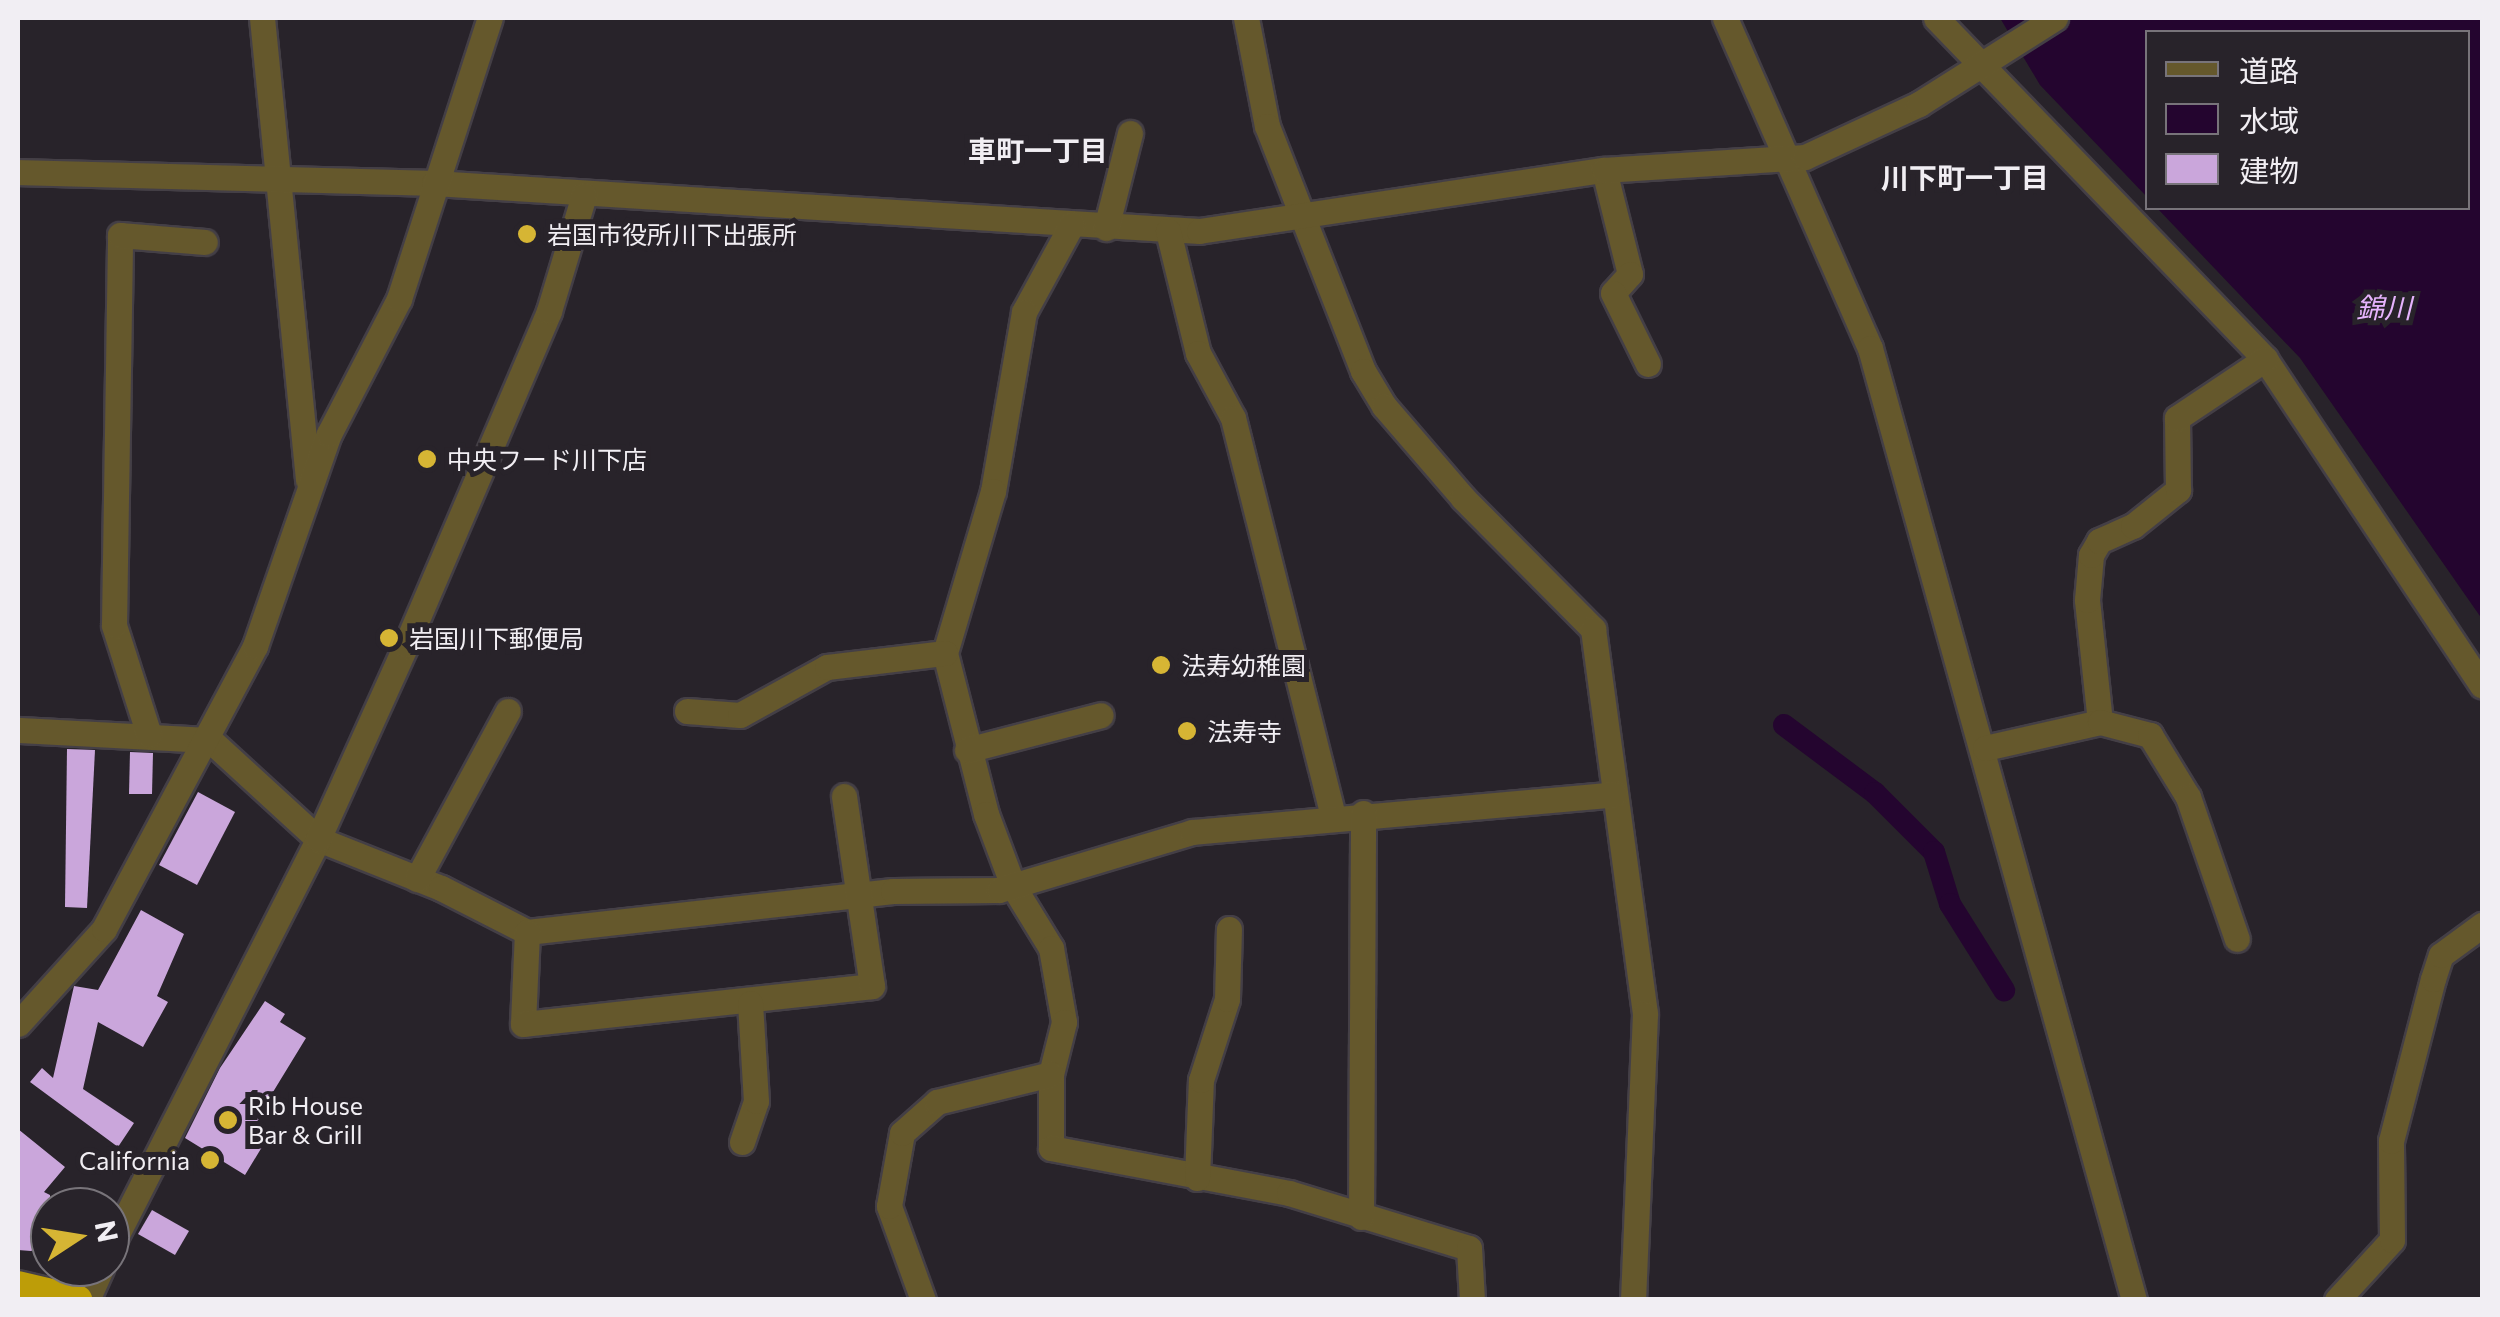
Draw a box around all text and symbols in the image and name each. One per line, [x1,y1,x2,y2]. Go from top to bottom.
legend [2145,30,2470,210]
text: 道路 [2239,51,2299,88]
text: 水域 [2239,101,2299,138]
district label: 車町一丁目 [968,133,1108,167]
text: 建物 [2239,151,2299,188]
district label: 川下町一丁目 [1881,160,2049,194]
place label: 岩国市役所川下出張所 [547,219,797,249]
marker: 岩国市役所川下出張所 [516,223,538,245]
water label: 錦川 [2356,290,2412,324]
place label: 中央フード川下店 [447,444,647,474]
marker: 中央フード川下店 [416,448,438,470]
place label: 岩国川下郵便局 [409,623,584,653]
marker: 岩国川下郵便局 [378,627,400,649]
place label: 法寿幼稚園 [1181,650,1306,680]
marker: 法寿幼稚園 [1150,654,1172,676]
place label: 法寿寺 [1207,716,1282,746]
marker: 法寿寺 [1176,720,1198,742]
place label: Rib House Bar & Grill [248,1091,363,1150]
marker: Rib House Bar & Grill [217,1109,239,1131]
place label: California [79,1145,190,1175]
marker: California [199,1149,221,1171]
north arrow [30,1187,130,1287]
text: N [89,1217,126,1245]

